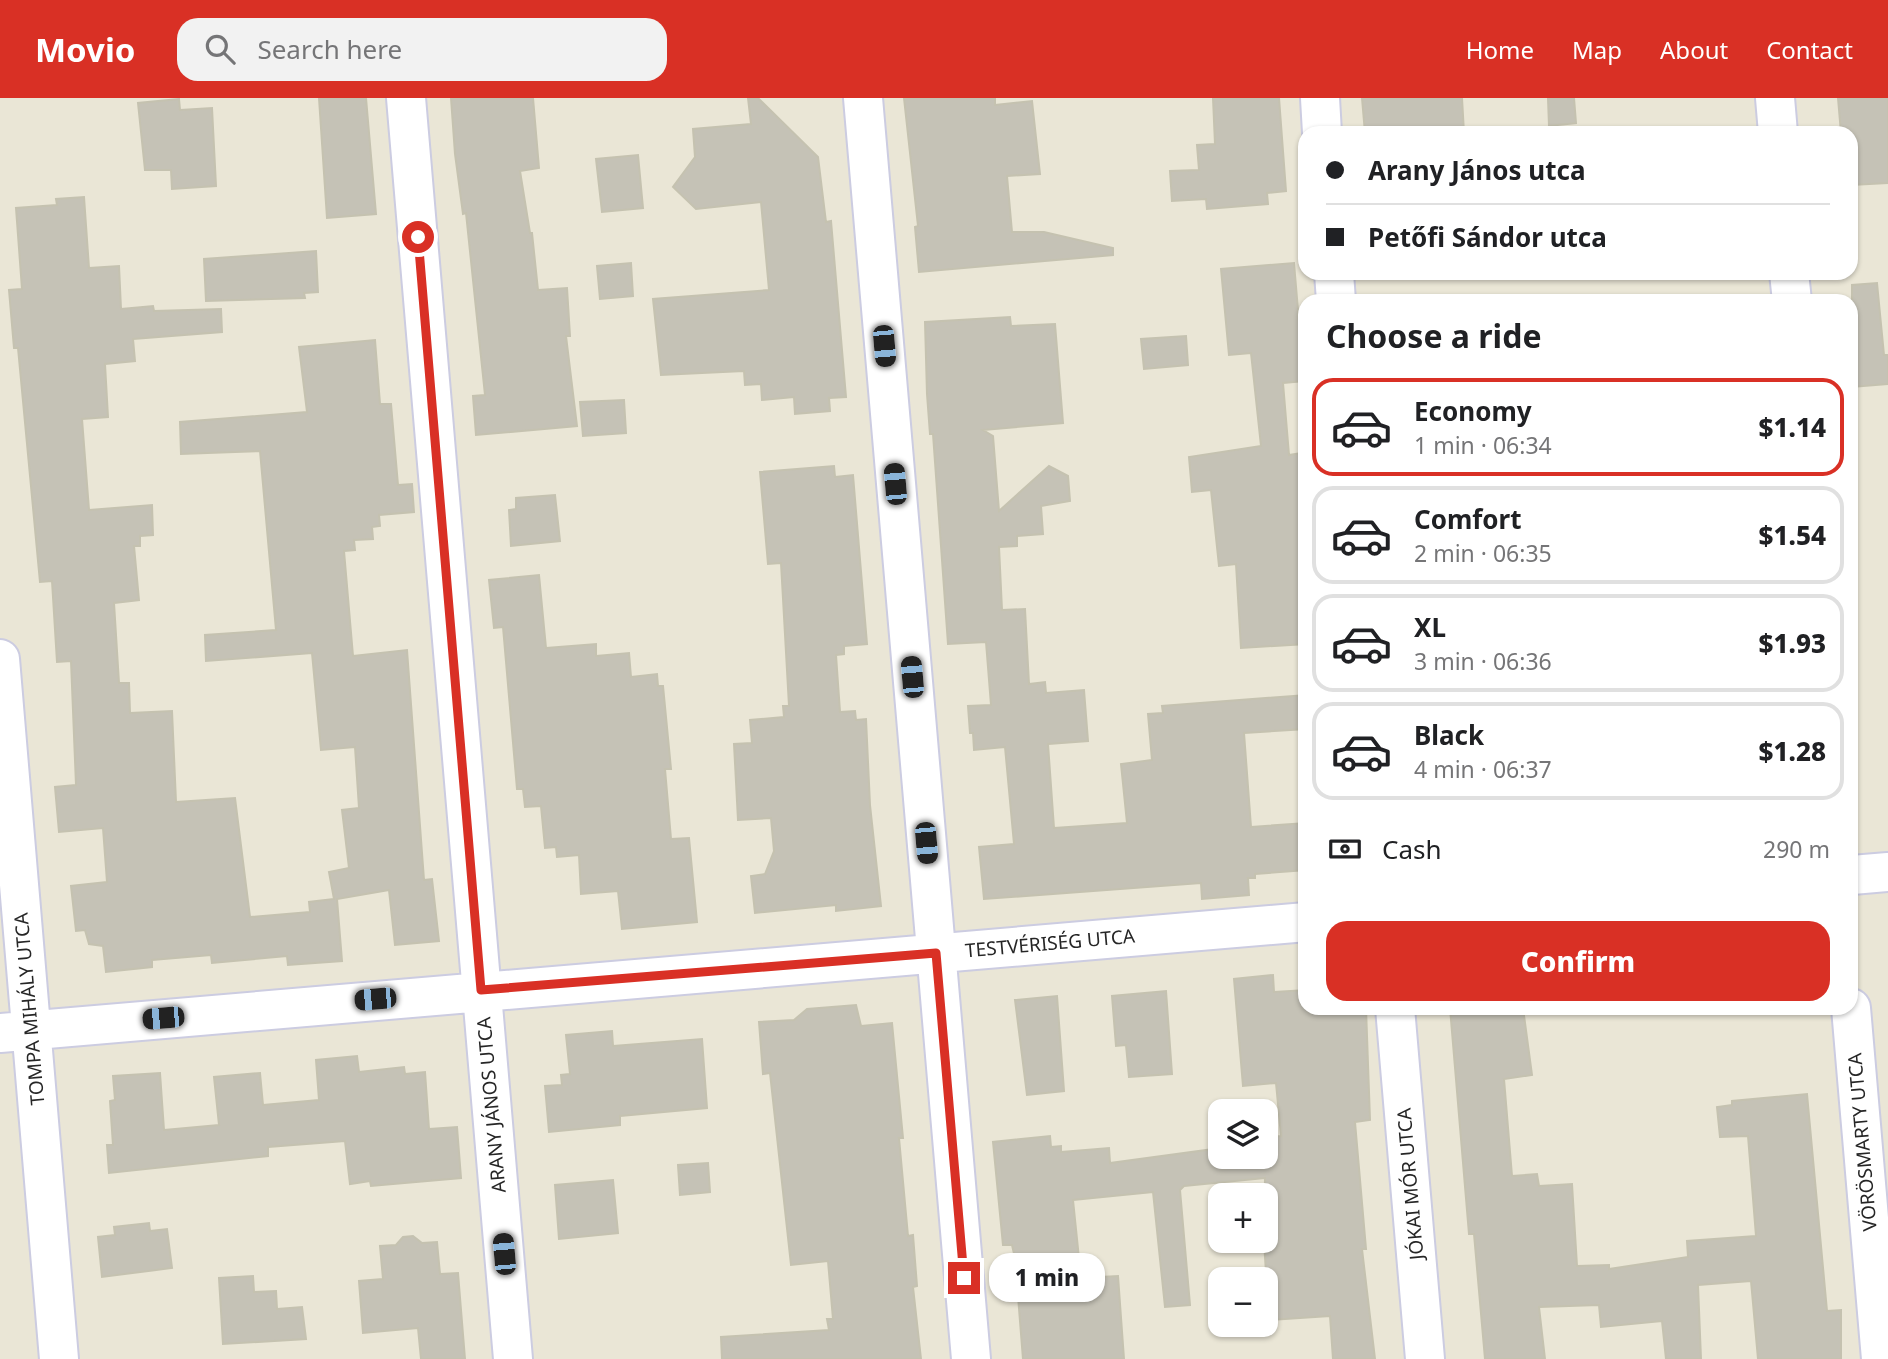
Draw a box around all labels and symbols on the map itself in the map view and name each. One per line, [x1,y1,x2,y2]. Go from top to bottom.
route start [402,221,434,253]
car [872,324,897,368]
car [883,462,908,506]
car [900,655,925,699]
car [914,821,939,865]
street label: TOMPA MIHÁLY UTCA [8,911,50,1106]
street label: TESTVÉRISÉG UTCA [964,923,1137,963]
car [354,987,397,1011]
car [142,1006,185,1030]
street label: ARANY JÁNOS UTCA [470,1015,512,1194]
street label: VÖRÖSMARTY UTCA [1841,1051,1883,1232]
street label: JÓKAI MÓR UTCA [1390,1106,1430,1263]
car [492,1232,517,1276]
callout: 1 min [988,1254,1104,1302]
route end [948,1262,980,1294]

